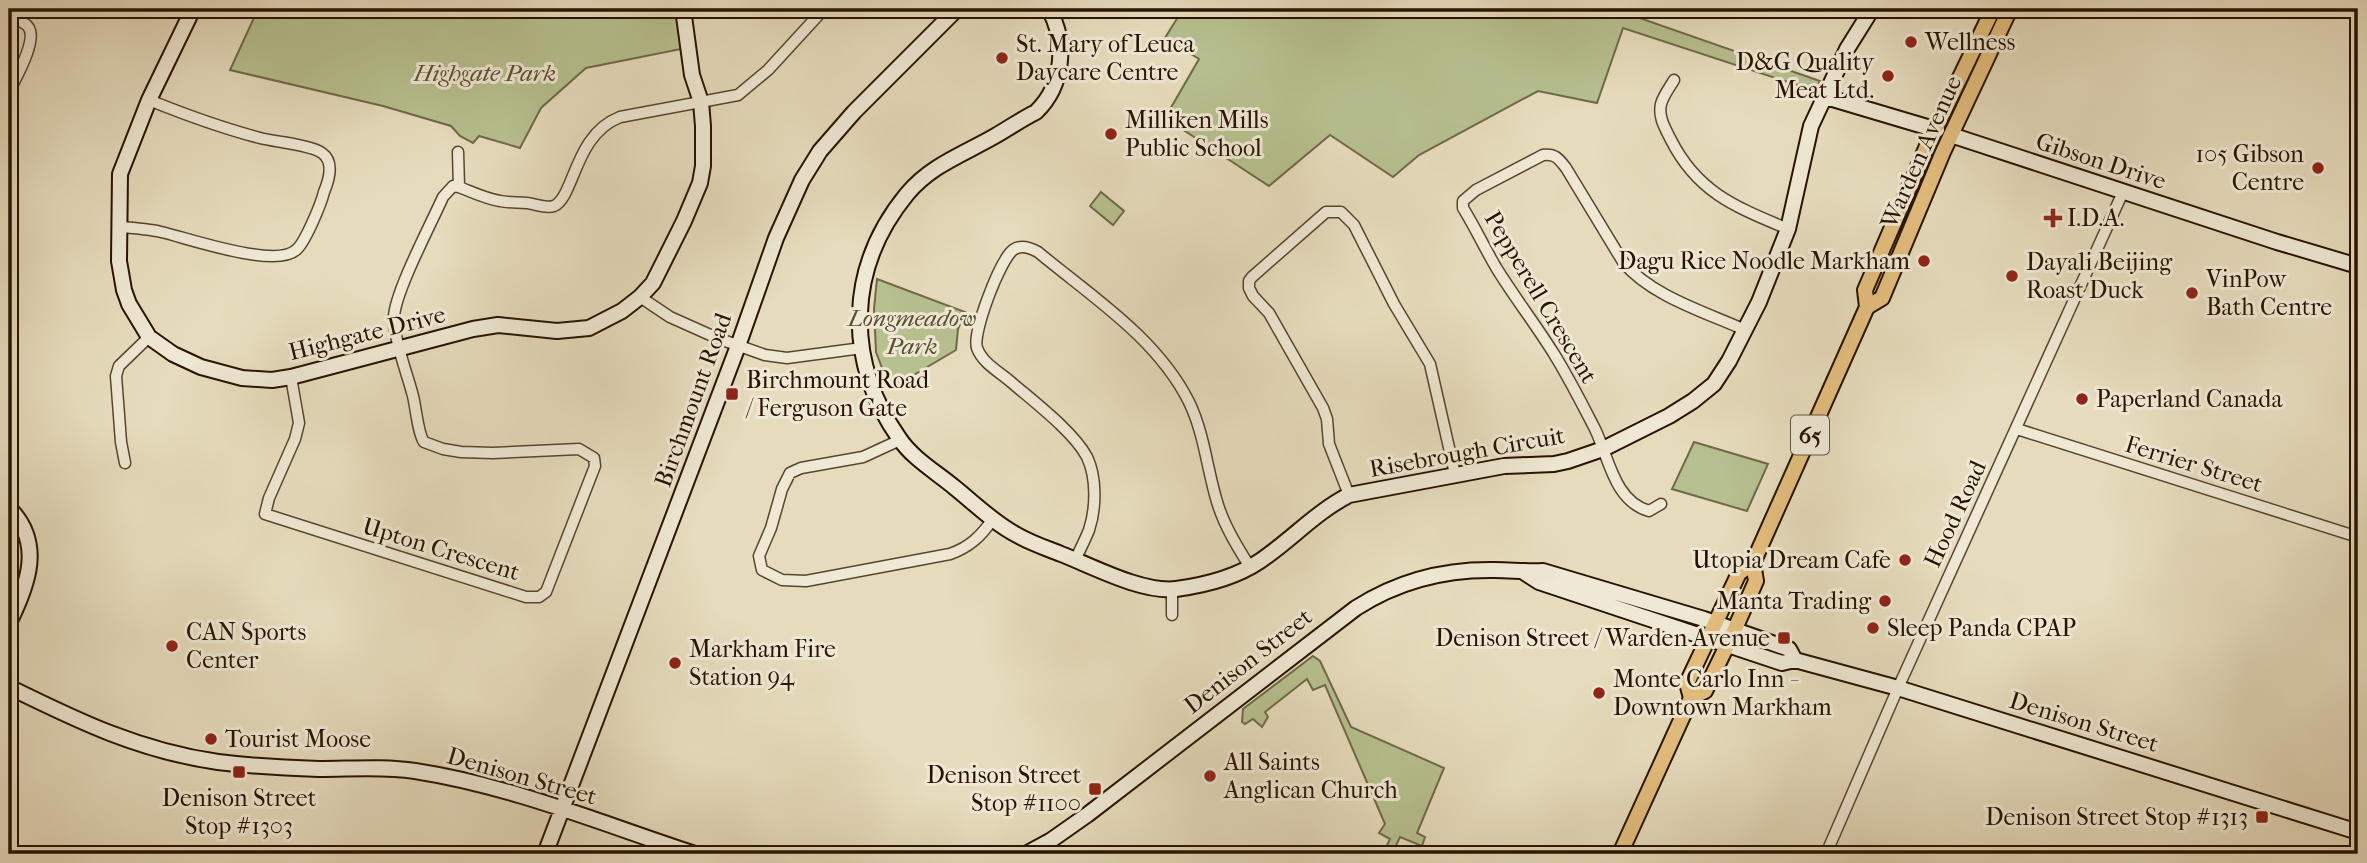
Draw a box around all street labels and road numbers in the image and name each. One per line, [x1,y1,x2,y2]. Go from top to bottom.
street label: Warden Avenue [1874,71,1967,234]
street label: Gibson Drive [2032,127,2170,195]
street label: Pepperell Crescent [1479,206,1604,388]
street label: Highgate Drive [286,300,448,366]
street label: Birchmount Road [649,308,738,491]
road number: 65 [1791,416,1829,454]
street label: Risebrough Circuit [1367,421,1567,483]
street label: Ferrier Street [2122,430,2267,498]
street label: Hood Road [1918,455,1992,572]
street label: Upton Crescent [359,512,523,586]
street label: Denison Street [1179,602,1318,720]
street label: Denison Street [2006,686,2162,758]
street label: Denison Street [444,741,601,811]

